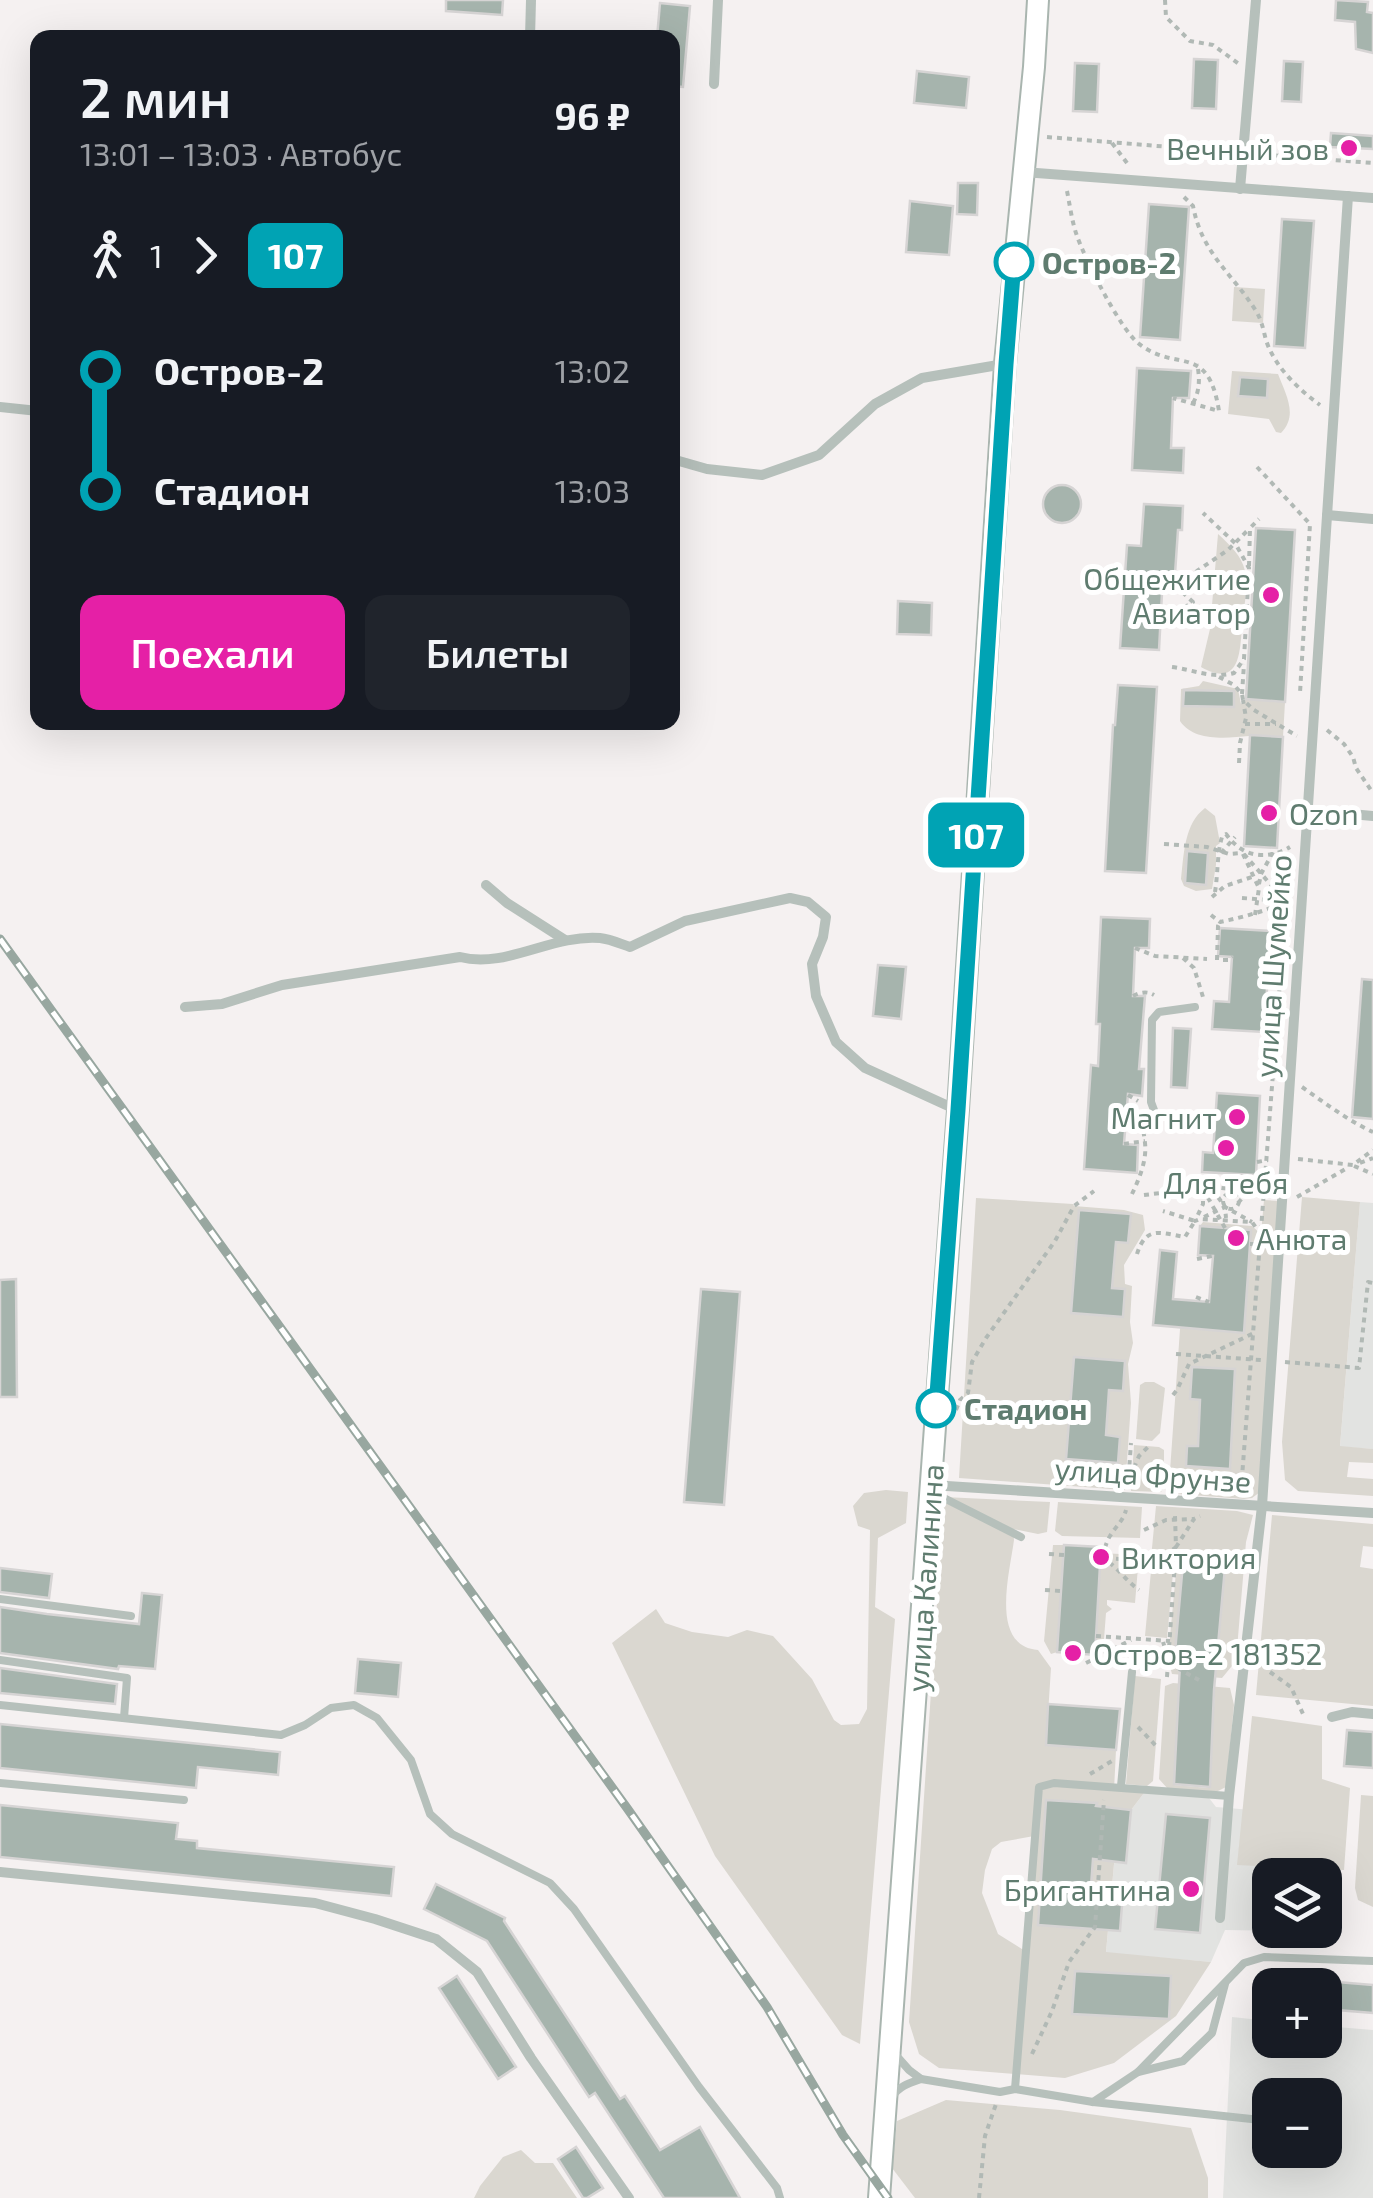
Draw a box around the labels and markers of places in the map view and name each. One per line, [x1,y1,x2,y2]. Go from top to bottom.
place label: Вечный зов [1166,130,1329,166]
marker: Вечный зов [1338,137,1360,159]
marker: Остров-2 [995,243,1033,281]
place label: Остров-2 [1042,244,1176,280]
place label: Общежитие Авиатор [1083,560,1251,630]
marker: Общежитие Авиатор [1260,584,1282,606]
place label: Ozon [1289,795,1359,831]
marker: Ozon [1258,802,1280,824]
place label: Магнит [1111,1099,1217,1135]
marker: Магнит [1226,1106,1248,1128]
marker: Для тебя [1215,1137,1237,1159]
place label: Для тебя [1164,1164,1288,1200]
place label: Анюта [1256,1220,1347,1256]
marker: Анюта [1225,1227,1247,1249]
marker: Стадион [917,1389,955,1427]
place label: Стадион [964,1390,1087,1426]
place label: Виктория [1121,1539,1256,1575]
marker: Виктория [1090,1546,1112,1568]
place label: Остров-2 181352 [1093,1635,1322,1671]
marker: Остров-2 181352 [1062,1642,1084,1664]
place label: Бригантина [1004,1871,1171,1907]
marker: Бригантина [1180,1878,1202,1900]

